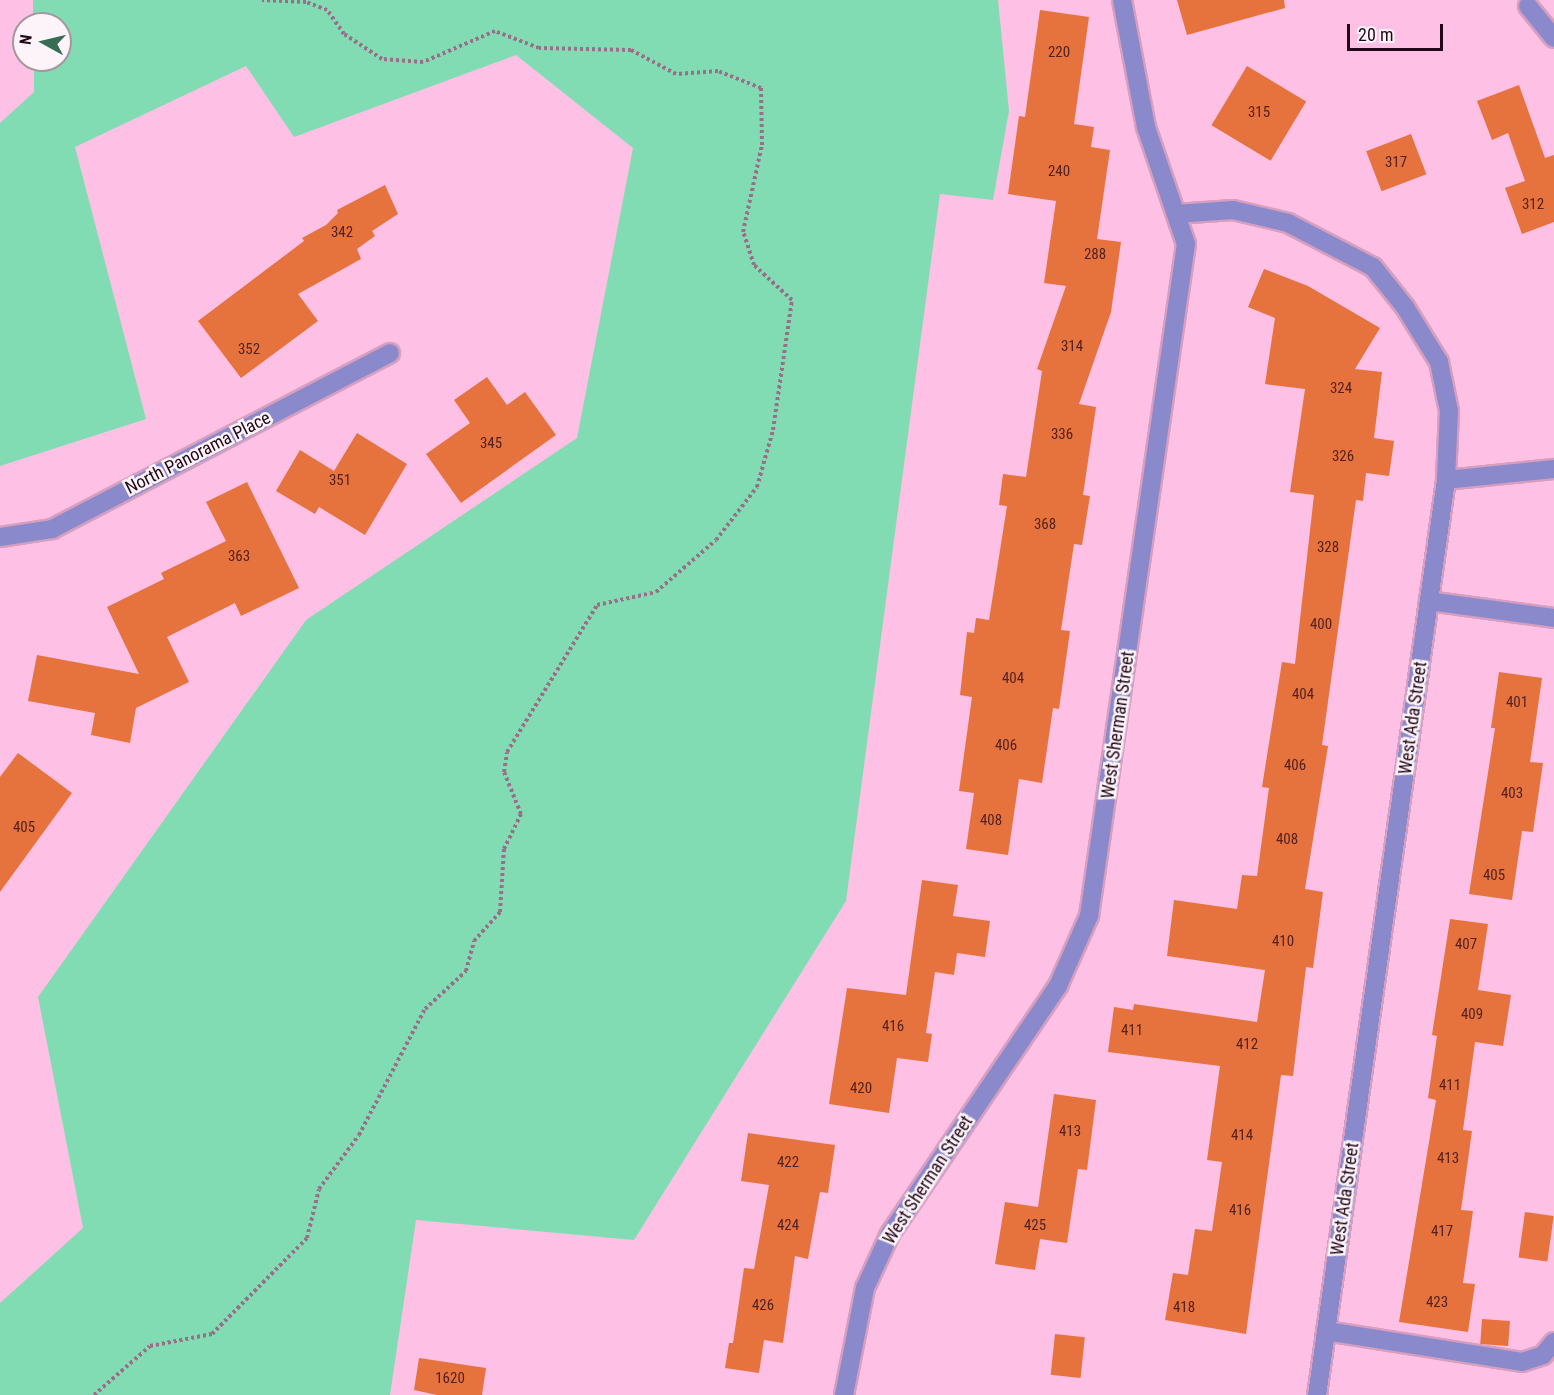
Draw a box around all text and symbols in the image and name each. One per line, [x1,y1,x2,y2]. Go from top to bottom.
north arrow [12,12,72,72]
scale bar [1350,12,1446,50]
text: 20 m [1358,24,1393,45]
text: N [16,34,36,46]
house number: 220 [1048,44,1070,62]
house number: 315 [1248,104,1270,122]
house number: 317 [1385,154,1407,172]
house number: 240 [1048,163,1070,181]
house number: 312 [1522,196,1544,214]
house number: 342 [331,224,353,242]
house number: 288 [1084,246,1106,264]
house number: 314 [1061,338,1083,356]
house number: 352 [238,341,260,359]
house number: 324 [1330,380,1352,398]
street label: North Panorama Place [122,407,274,499]
house number: 336 [1051,426,1073,444]
house number: 345 [480,435,502,453]
house number: 326 [1332,448,1354,466]
house number: 351 [329,472,351,490]
house number: 368 [1034,516,1056,534]
house number: 328 [1317,539,1339,557]
house number: 363 [228,548,250,566]
house number: 400 [1310,616,1332,634]
street label: West Sherman Street [1097,650,1139,800]
street label: West Ada Street [1394,660,1432,776]
house number: 404 [1002,670,1024,688]
house number: 404 [1292,686,1314,704]
house number: 401 [1506,694,1528,712]
house number: 406 [995,737,1017,755]
house number: 406 [1284,757,1306,775]
house number: 403 [1501,785,1523,803]
house number: 408 [980,812,1002,830]
house number: 405 [13,819,35,837]
house number: 408 [1276,831,1298,849]
house number: 405 [1483,867,1505,885]
house number: 410 [1272,933,1294,951]
house number: 407 [1455,936,1477,954]
house number: 409 [1461,1006,1483,1024]
house number: 416 [882,1018,904,1036]
house number: 411 [1121,1022,1143,1040]
house number: 412 [1236,1036,1258,1054]
house number: 411 [1439,1077,1461,1095]
house number: 420 [850,1080,872,1098]
street label: West Sherman Street [878,1112,978,1248]
house number: 413 [1059,1123,1081,1141]
house number: 414 [1231,1127,1253,1145]
street label: West Ada Street [1326,1141,1364,1257]
house number: 413 [1437,1150,1459,1168]
house number: 422 [777,1154,799,1172]
house number: 416 [1229,1202,1251,1220]
house number: 424 [777,1217,799,1235]
house number: 425 [1024,1217,1046,1235]
house number: 417 [1431,1223,1453,1241]
house number: 423 [1426,1294,1448,1312]
house number: 426 [752,1297,774,1315]
house number: 418 [1173,1299,1195,1317]
house number: 1620 [435,1370,465,1388]

